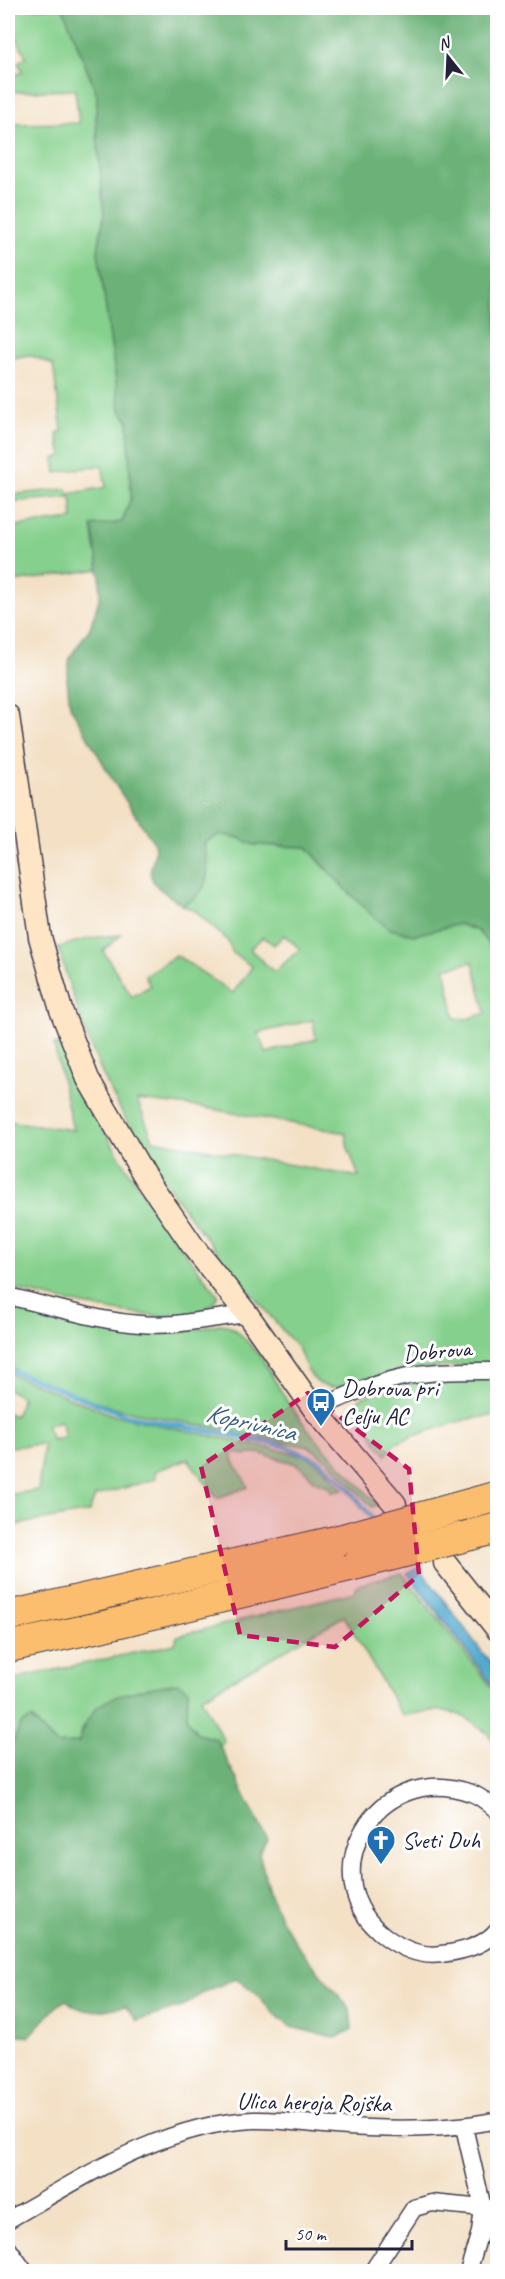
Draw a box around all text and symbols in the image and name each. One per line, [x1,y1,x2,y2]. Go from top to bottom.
north arrow [418,27,478,87]
text: N [436,32,454,55]
street label: Dobrova [402,1333,474,1369]
place label: Dobrova pri Celju AC [342,1373,440,1431]
bus stop icon: Dobrova pri Celju AC [305,1386,337,1428]
water label: Koprivnica [203,1396,301,1449]
church icon: Sveti Duh [365,1824,397,1866]
place label: Sveti Duh [402,1825,481,1855]
street label: Ulica heroja Rojška [237,2086,393,2118]
scale bar [286,2213,412,2251]
text: 50 m [295,2223,328,2245]

